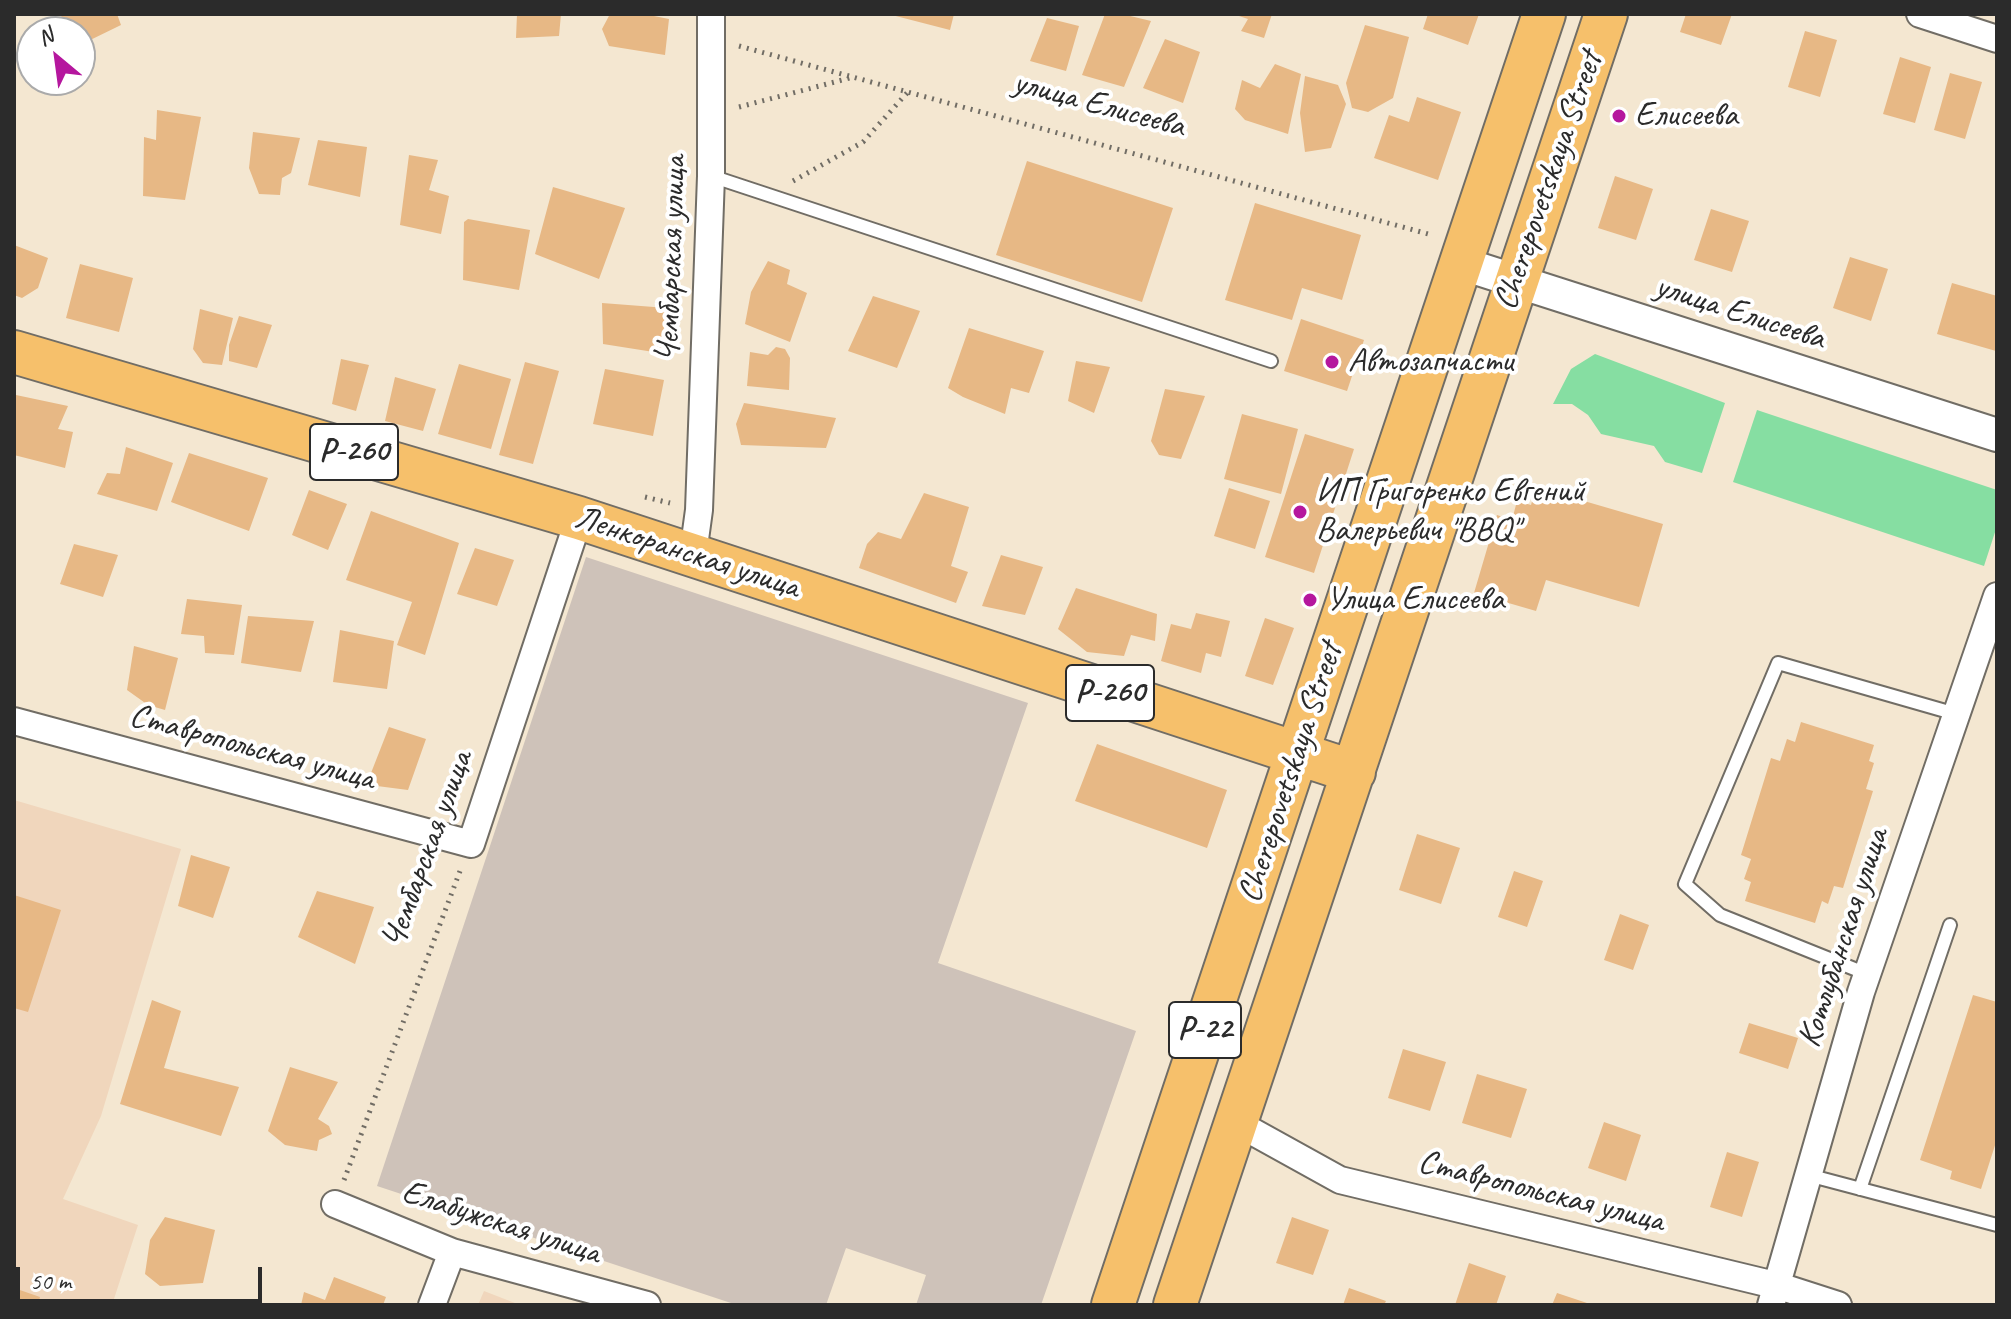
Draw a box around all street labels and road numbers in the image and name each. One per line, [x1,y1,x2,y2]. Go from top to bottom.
street label: Cherepovetskaya Street [1486,47,1612,315]
street label: улица Елисеева [1009,63,1189,147]
street label: Чембарская улица [648,155,696,363]
street label: улица Елисеева [1650,266,1830,360]
road number: Р-260 [310,424,398,480]
street label: Ленкоранская улица [570,498,804,608]
street label: Cherepovetskaya Street [1230,638,1352,908]
road number: Р-260 [1066,665,1154,721]
street label: Ставропольская улица [125,696,379,800]
street label: Чембарская улица [374,746,482,954]
street label: Котлубанская улица [1789,824,1899,1052]
road number: Р-22 [1169,1002,1241,1058]
street label: Ставропольская улица [1414,1142,1668,1242]
street label: Елабужская улица [397,1172,605,1274]

